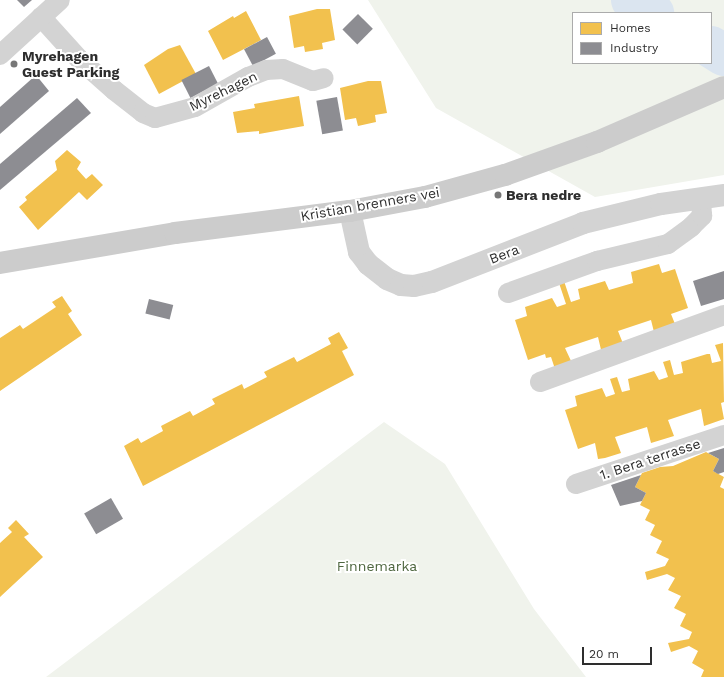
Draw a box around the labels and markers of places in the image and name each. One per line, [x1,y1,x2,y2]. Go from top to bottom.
place label: Myrehagen Guest Parking [22,48,119,80]
marker: Myrehagen Guest Parking [9,59,19,69]
place label: Bera nedre [506,187,581,203]
marker: Bera nedre [493,190,503,200]

